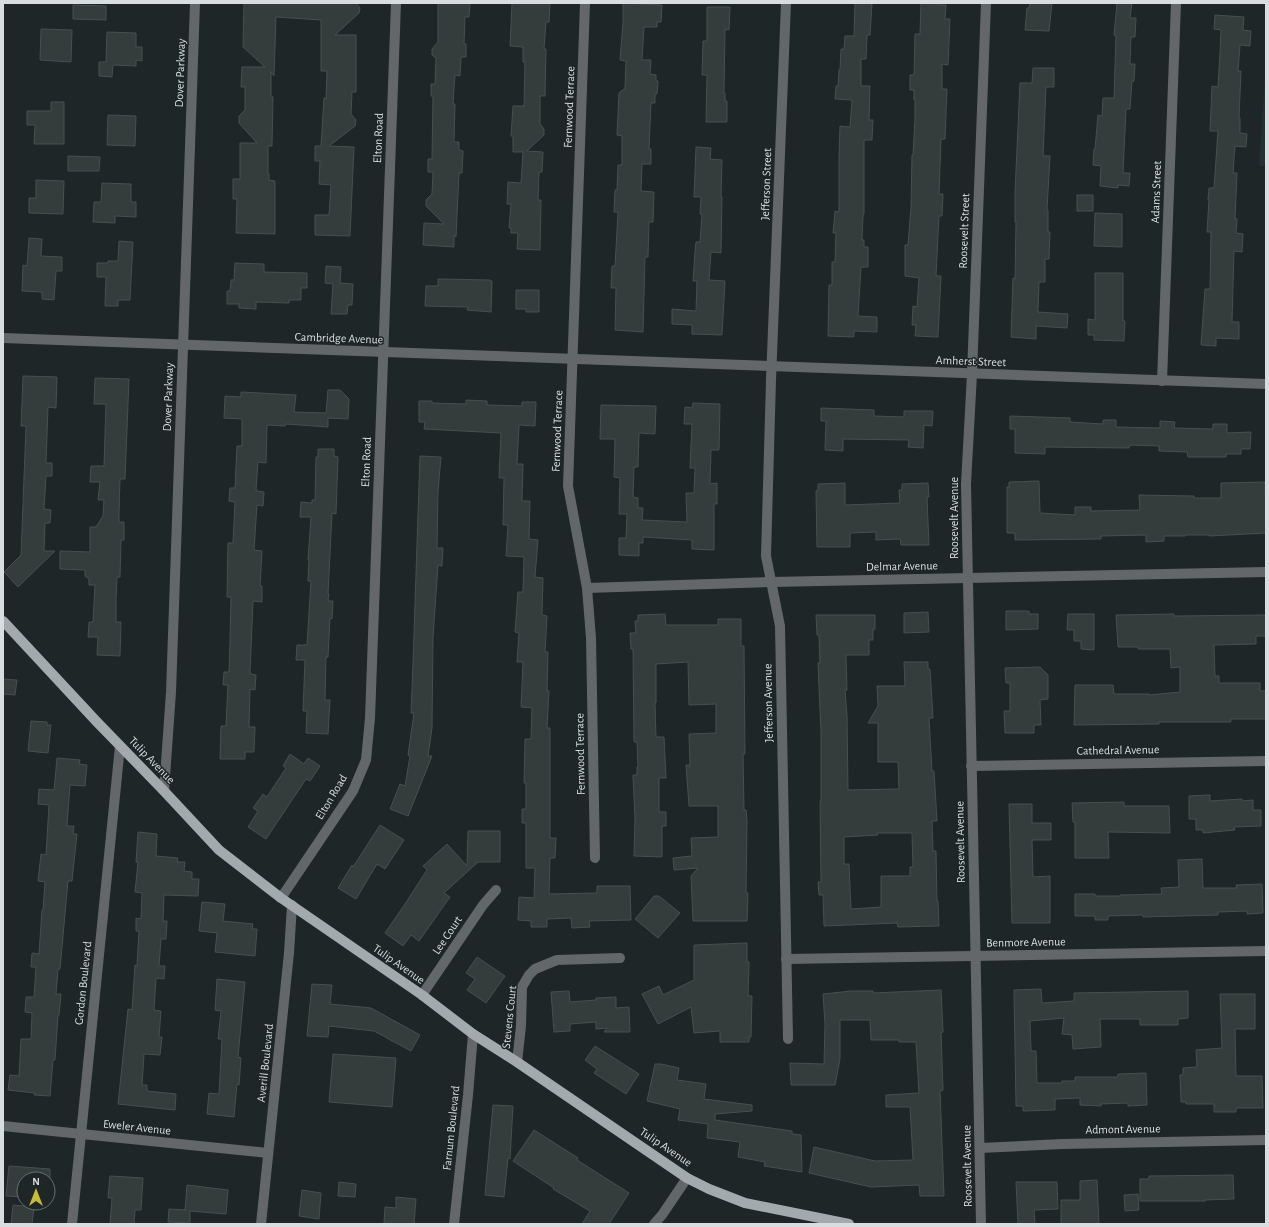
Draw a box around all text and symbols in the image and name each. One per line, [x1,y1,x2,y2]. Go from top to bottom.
street label: Dover Parkway [173,38,188,108]
street label: Fernwood Terrace [562,66,576,148]
street label: Elton Road [371,113,385,163]
street label: Jefferson Street [759,148,773,220]
street label: Adams Street [1149,160,1163,224]
street label: Roosevelt Street [957,193,971,269]
street label: Cambridge Avenue [294,330,384,346]
street label: Amherst Street [936,354,1007,368]
street label: Dover Parkway [161,362,176,432]
street label: Fernwood Terrace [550,390,564,472]
street label: Elton Road [359,437,373,487]
street label: Roosevelt Avenue [948,477,960,559]
street label: Delmar Avenue [866,559,938,573]
street label: Jefferson Avenue [761,663,775,743]
street label: Fernwood Terrace [573,713,587,795]
street label: Tulip Avenue [127,734,177,786]
street label: Cathedral Avenue [1076,743,1160,757]
street label: Elton Road [313,772,349,822]
street label: Roosevelt Avenue [953,801,967,883]
street label: Lee Court [430,913,464,956]
street label: Benmore Avenue [986,935,1066,949]
street label: Gordon Boulevard [73,941,93,1025]
street label: Tulip Avenue [371,942,427,986]
street label: Stevens Court [500,985,518,1049]
street label: Averill Boulevard [255,1023,275,1103]
street label: Farnum Boulevard [441,1085,461,1171]
street label: Eweler Avenue [102,1117,172,1137]
street label: Admont Avenue [1085,1122,1161,1136]
street label: Tulip Avenue [638,1125,694,1169]
street label: Roosevelt Avenue [960,1125,974,1207]
north arrow [16,1171,56,1211]
text: N [32,1176,40,1187]

